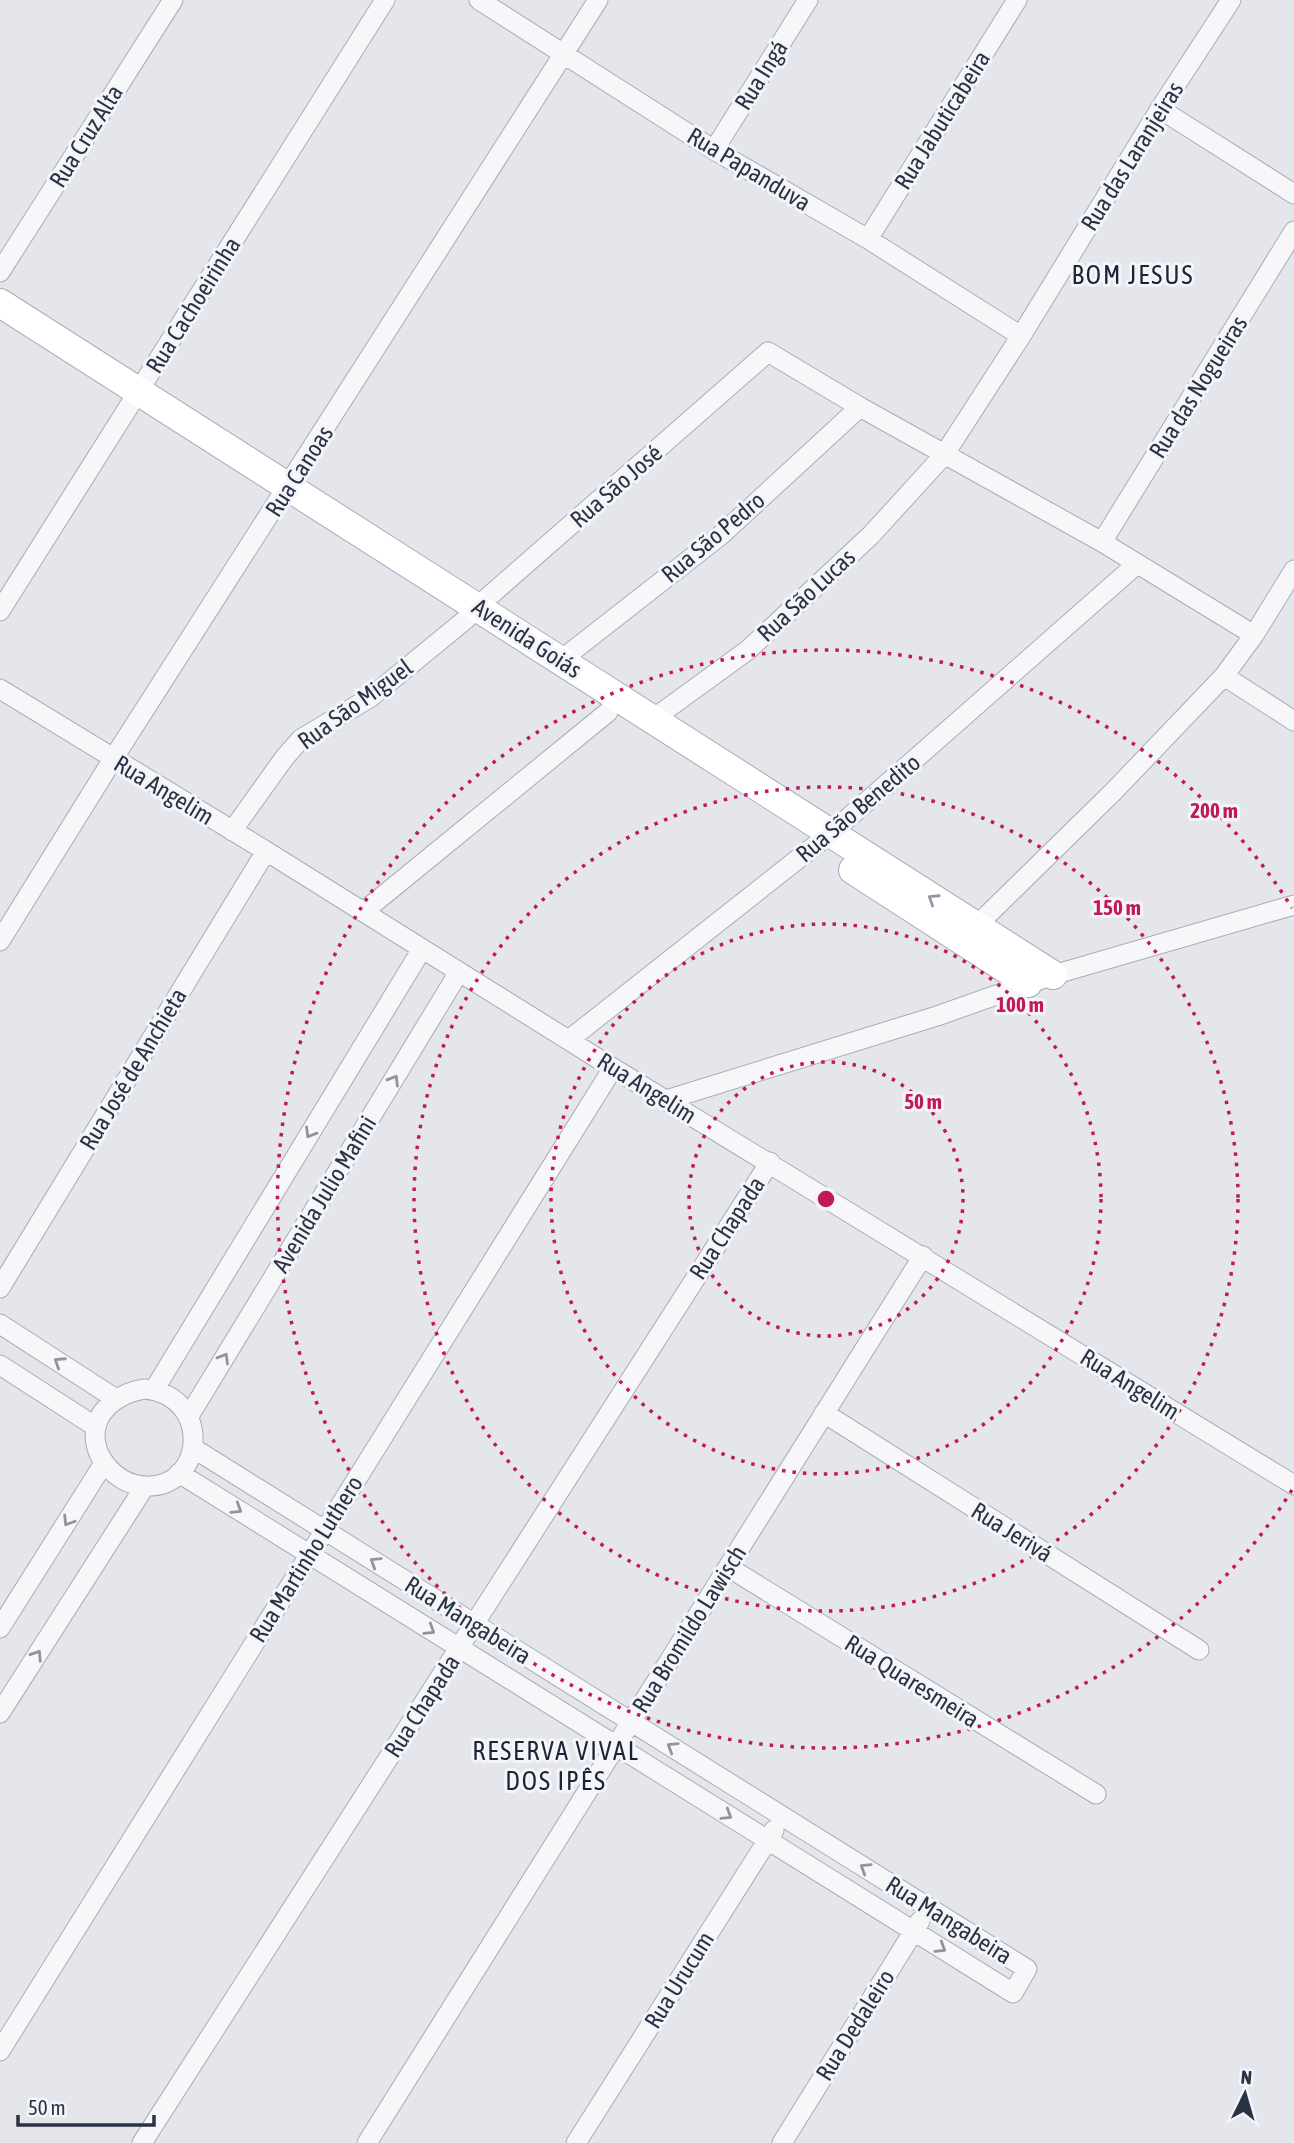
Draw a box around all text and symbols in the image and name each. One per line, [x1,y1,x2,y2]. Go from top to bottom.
street label: Rua Ingá [729,35,793,115]
street label: Rua Jabuticabeira [889,46,995,194]
street label: Rua das Laranjeiras [1075,77,1189,235]
street label: Rua Cruz Alta [44,80,128,192]
street label: Rua Papanduva [683,122,815,216]
street label: Rua Cachoeirinha [140,232,246,378]
district label: BOM JESUS [1071,260,1195,290]
street label: Rua das Nogueiras [1144,311,1252,463]
street label: Rua Canoas [260,421,338,521]
street label: Rua São José [565,439,667,533]
street label: Rua São Pedro [656,486,770,588]
street label: Rua São Lucas [752,543,860,647]
street label: Avenida Goiás [467,593,587,683]
street label: Rua São Miguel [293,653,418,754]
street label: Rua São Benedito [791,748,925,868]
street label: Rua Angelim [109,750,219,830]
text: 200 m [1190,798,1238,822]
one-way arrow [928,894,941,907]
text: 150 m [1093,895,1141,919]
street label: Rua José de Anchieta [74,983,192,1155]
text: 100 m [996,992,1044,1016]
street label: Rua Angelim [593,1047,701,1129]
one-way arrow [385,1074,398,1087]
text: 50 m [904,1089,942,1113]
street label: Avenida Julio Mafini [267,1111,381,1277]
one-way arrow [306,1125,319,1138]
street label: Rua Chapada [684,1172,770,1284]
centre of rings [814,1187,838,1211]
street label: Rua Angelim [1076,1343,1184,1425]
one-way arrow [216,1352,229,1365]
one-way arrow [53,1357,66,1370]
street label: Rua Martinho Luthero [244,1471,368,1647]
street label: Rua Jerivá [967,1497,1057,1567]
one-way arrow [230,1500,243,1513]
one-way arrow [63,1513,76,1526]
street label: Rua Bromildo Lawisch [627,1540,751,1718]
one-way arrow [370,1558,383,1571]
street label: Rua Mangabeira [400,1571,536,1669]
one-way arrow [423,1621,436,1634]
street label: Rua Quaresmeira [840,1629,984,1733]
one-way arrow [28,1650,41,1663]
street label: Rua Chapada [379,1650,465,1762]
district label: RESERVA VIVAL DOS IPÊS [472,1736,640,1796]
one-way arrow [667,1743,680,1756]
one-way arrow [720,1806,733,1819]
one-way arrow [860,1863,873,1876]
street label: Rua Mangabeira [881,1871,1017,1969]
street label: Rua Urucum [639,1927,719,2033]
one-way arrow [933,1940,946,1953]
street label: Rua Dedaleiro [810,1965,900,2085]
north arrow [1210,2059,1280,2129]
text: N [1240,2066,1253,2089]
scale bar [18,2084,154,2128]
text: 50 m [28,2095,66,2119]

